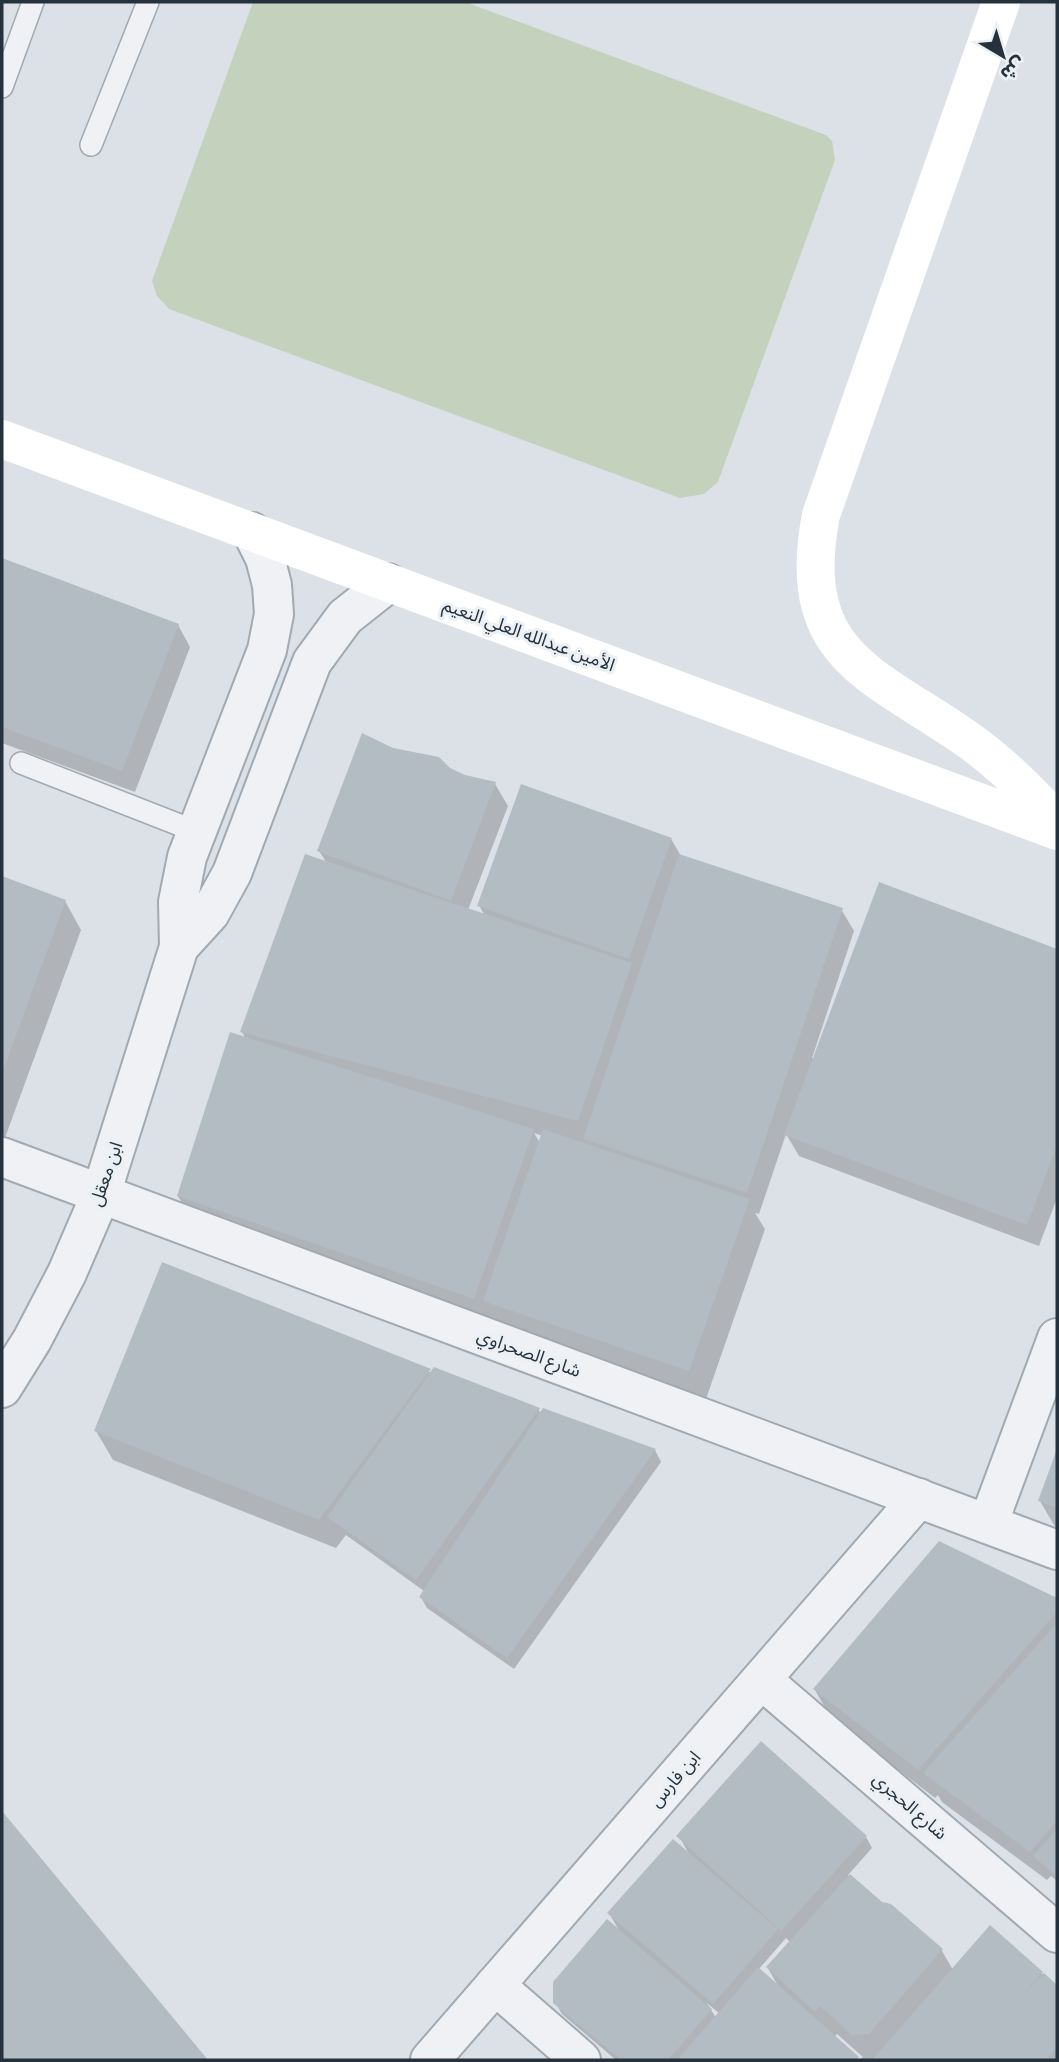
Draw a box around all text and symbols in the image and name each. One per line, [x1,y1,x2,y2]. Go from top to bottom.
north arrow [968,21,1038,91]
text: ش [994,50,1031,87]
street label: الأمين عبدالله العلي النعيم [439,593,618,678]
street label: ابن معقل [84,1139,129,1210]
street label: شارع الصحراوي [473,1323,584,1385]
street label: ابن فارس [644,1746,707,1813]
street label: شارع الحجري [866,1767,952,1847]

